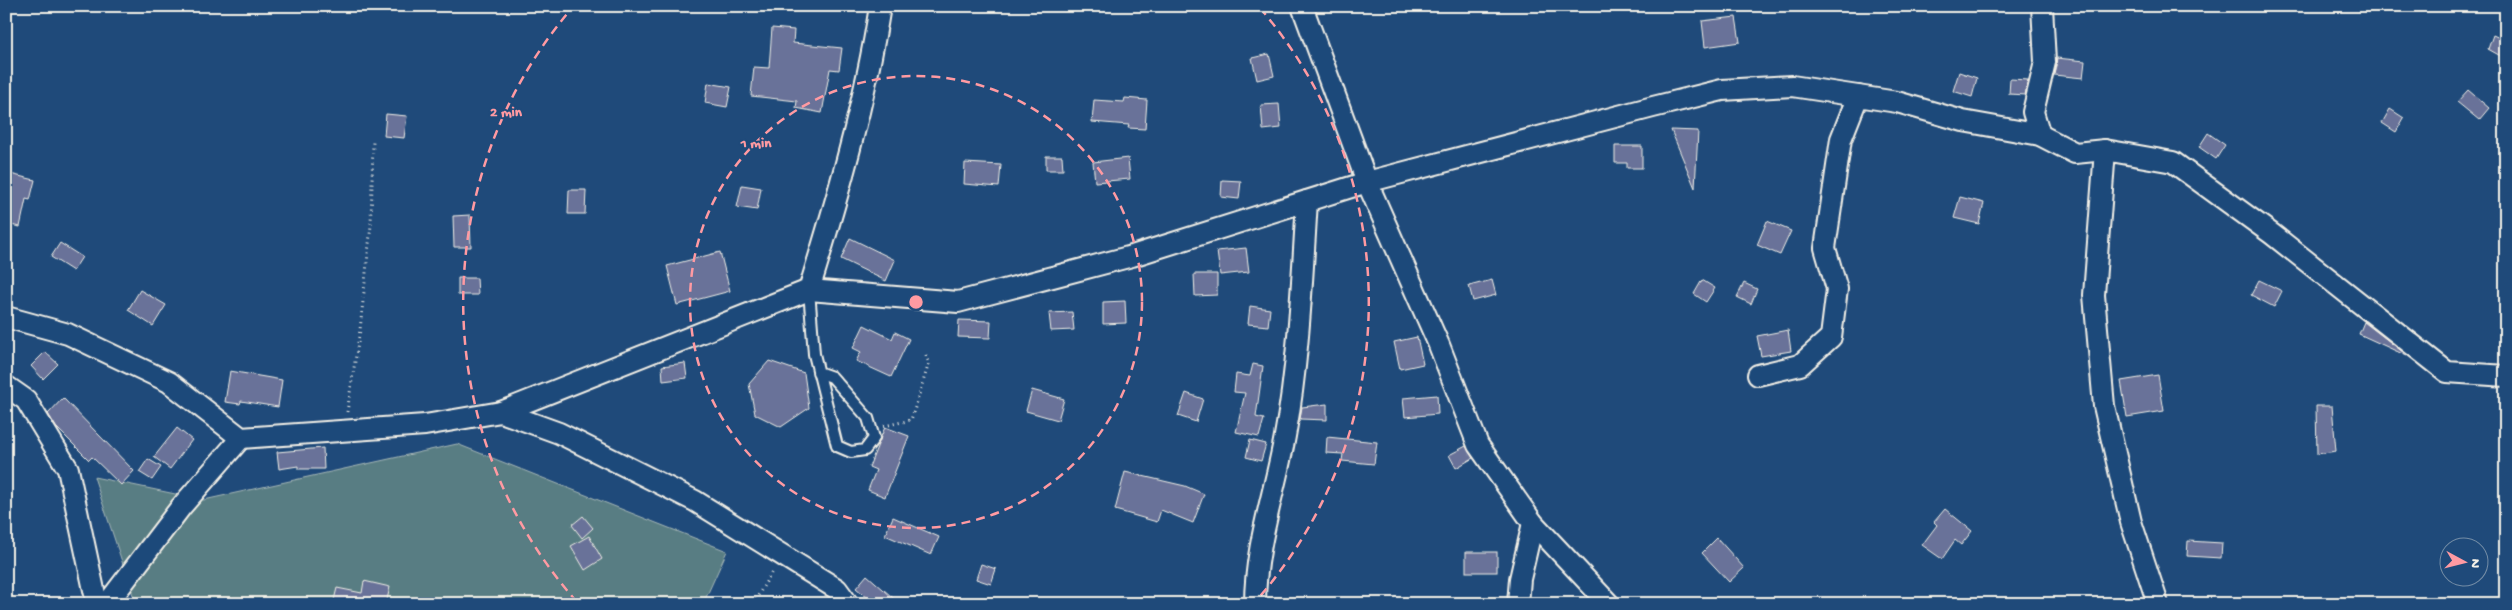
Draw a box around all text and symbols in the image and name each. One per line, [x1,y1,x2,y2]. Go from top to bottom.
text: 2 min [490,104,523,122]
text: 1 min [740,135,772,153]
centre of rings [907,293,925,311]
north arrow [2440,538,2490,588]
text: N [2465,558,2483,569]

